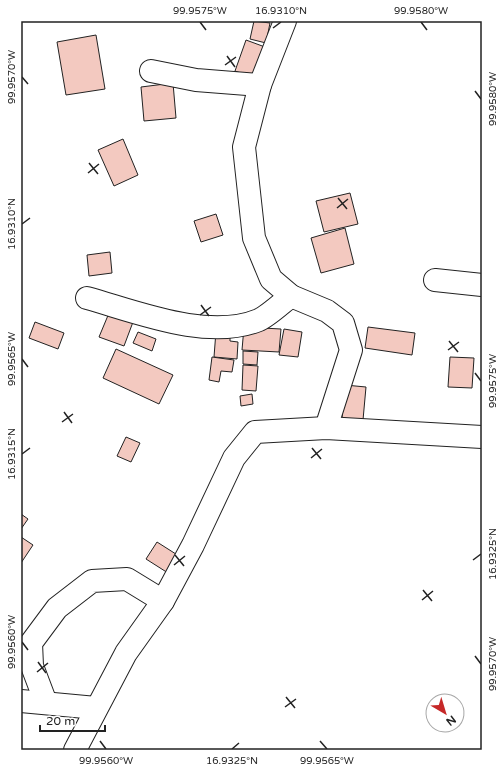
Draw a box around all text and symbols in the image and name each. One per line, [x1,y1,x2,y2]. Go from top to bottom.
text: 99.9575°W [173,5,227,17]
text: 16.9310°N [255,5,307,17]
text: 99.9580°W [394,5,448,17]
text: 99.9570°W [6,50,18,104]
text: 99.9580°W [487,72,499,126]
text: 16.9310°N [6,198,18,250]
text: 99.9565°W [6,332,18,386]
text: 99.9575°W [487,354,499,408]
text: 16.9315°N [6,428,18,480]
text: 16.9325°N [487,528,499,580]
text: 99.9560°W [6,615,18,669]
text: 99.9570°W [487,637,499,691]
north arrow [425,693,465,733]
scale bar [40,707,105,733]
text: N [443,713,458,728]
text: 20 m [46,714,75,728]
text: 99.9560°W [79,755,133,767]
text: 16.9325°N [206,755,258,767]
text: 99.9565°W [300,755,354,767]

